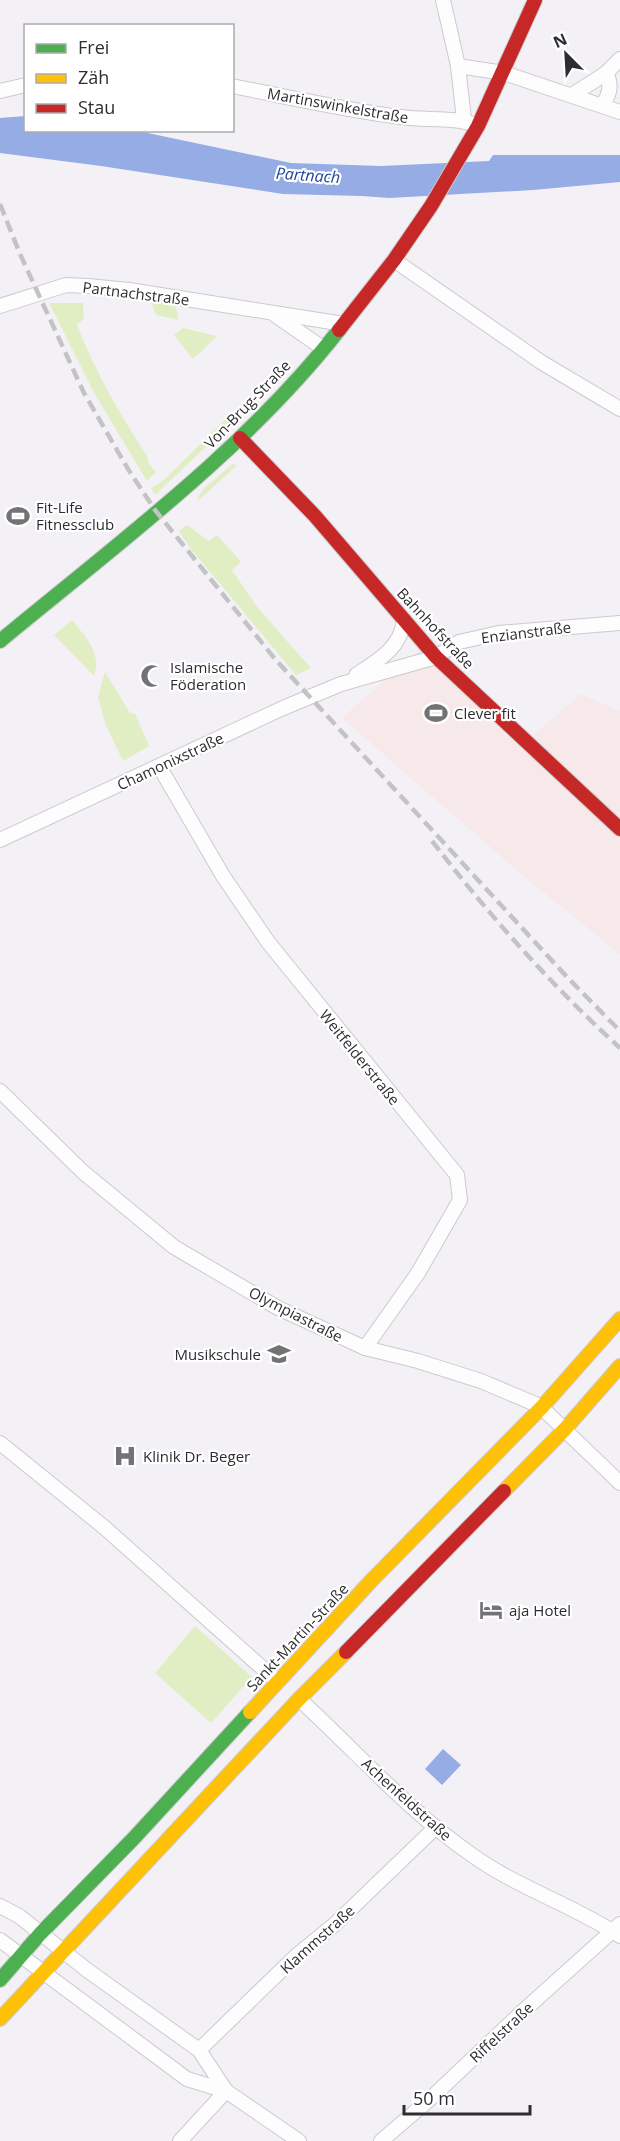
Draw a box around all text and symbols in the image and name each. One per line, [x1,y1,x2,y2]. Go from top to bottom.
legend [24,24,234,132]
north arrow [536,24,596,84]
text: N [549,28,570,53]
text: Frei [78,35,109,59]
text: Zäh [78,65,109,89]
street label: Martinswinkelstraße [266,83,410,127]
text: Stau [78,95,115,119]
water label: Partnach [275,162,341,188]
street label: Partnachstraße [81,277,191,309]
street label: Von-Brug-Straße [200,355,294,453]
place label: Fit-Life Fitnessclub [36,497,114,534]
sports icon: Fit-Life Fitnessclub [5,503,31,529]
street label: Bahnhofstraße [393,583,479,673]
street label: Enzianstraße [480,617,572,647]
place label: Islamische Föderation [170,657,246,694]
mosque icon: Islamische Föderation [139,663,165,689]
sports icon: Clever fit [423,700,449,726]
place label: Clever fit [454,703,516,723]
street label: Chamonixstraße [113,728,227,794]
street label: Weitfelderstraße [315,1005,405,1109]
street label: Olympiastraße [246,1282,346,1346]
school or university icon: Musikschule [266,1341,292,1367]
place label: Musikschule [175,1344,261,1364]
hospital icon: Klinik Dr. Beger [112,1443,138,1469]
place label: Klinik Dr. Beger [143,1446,250,1466]
street label: Sankt-Martin-Straße [242,1579,352,1695]
hotel icon: aja Hotel [478,1597,504,1623]
place label: aja Hotel [509,1600,571,1620]
street label: Achenfeldstraße [358,1753,456,1845]
street label: Klammstraße [275,1900,359,1978]
street label: Riffelstraße [465,1997,537,2067]
scale bar [404,2078,530,2116]
text: 50 m [413,2086,455,2110]

